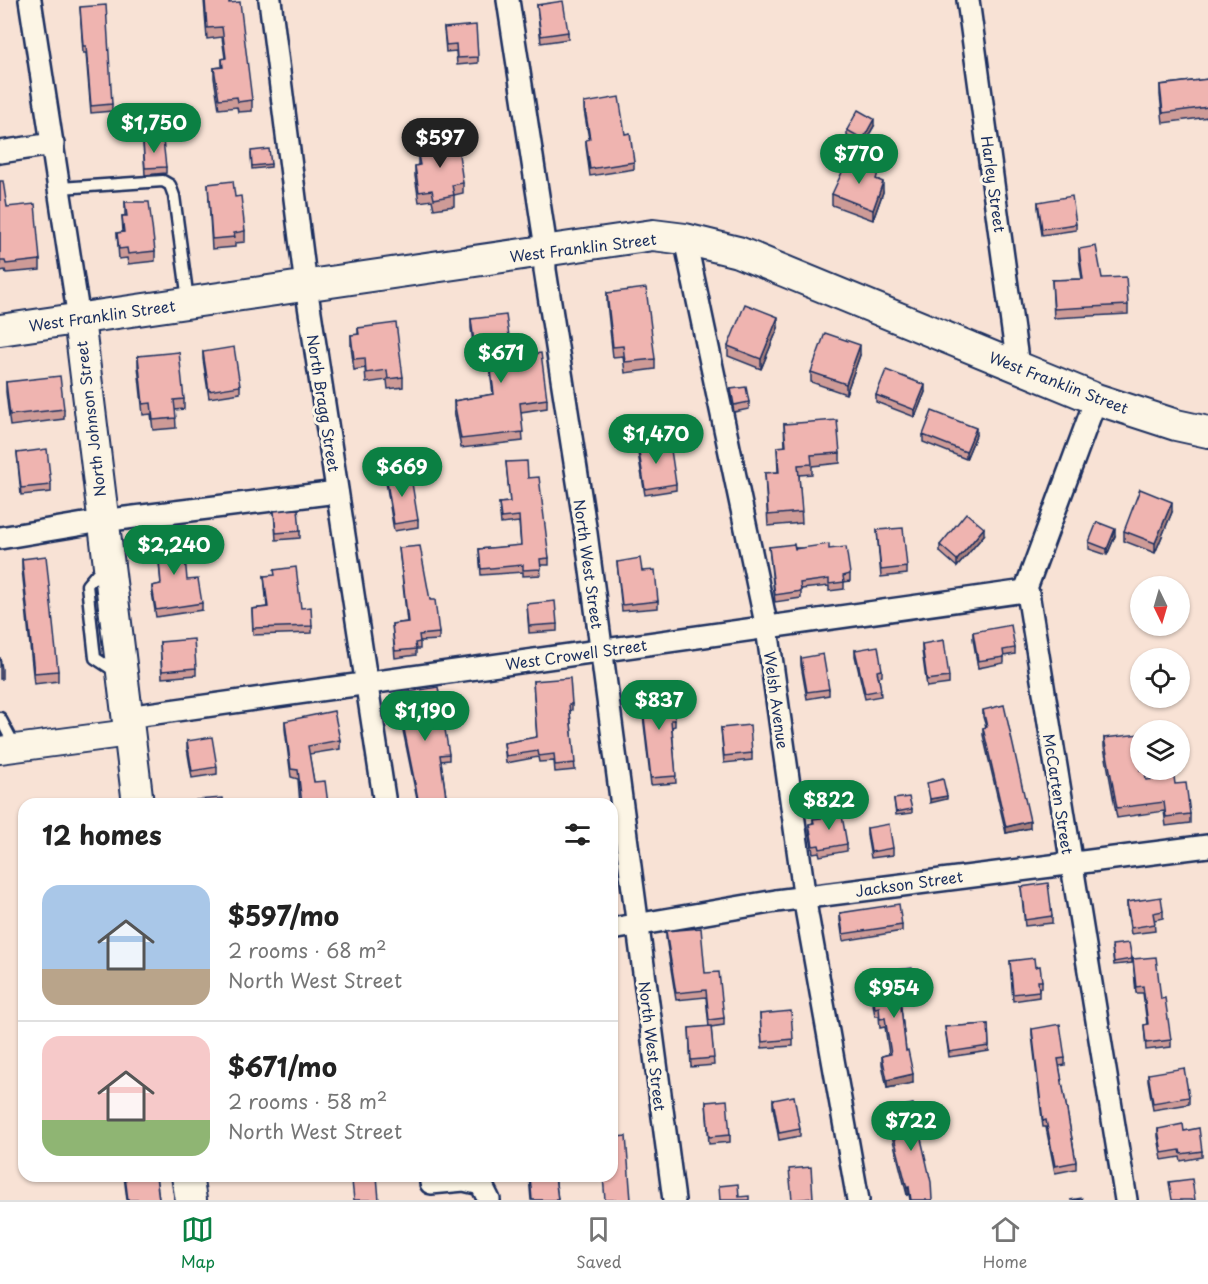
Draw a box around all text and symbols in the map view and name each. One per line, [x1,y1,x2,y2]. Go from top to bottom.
pin: $1,750 [105,103,203,154]
text: $1,750 [121,107,187,137]
pin: $597 [404,118,476,169]
text: $597 [416,122,464,152]
pin: $770 [823,134,895,185]
street label: Harley Street [976,134,1012,234]
text: $770 [834,138,884,168]
street label: West Franklin Street [508,227,658,267]
street label: West Franklin Street [27,293,177,337]
street label: North Bragg Street [302,333,346,473]
pin: $671 [465,333,537,384]
text: $671 [478,337,524,367]
street label: North Johnson Street [69,340,111,498]
street label: West Franklin Street [986,345,1132,419]
pin: $1,470 [607,414,705,465]
text: $1,470 [623,418,689,448]
pin: $669 [366,447,438,498]
text: $669 [376,451,428,481]
street label: North West Street [569,498,609,630]
pin: $2,240 [125,525,223,576]
text: $2,240 [137,529,211,559]
north arrow [1130,576,1190,636]
map controls [1130,576,1190,780]
street label: West Crowell Street [504,633,648,675]
button: locate [1130,648,1190,708]
street label: Welsh Avenue [759,650,795,750]
pin: $837 [623,680,695,731]
text: $837 [635,684,683,714]
pin: $1,190 [376,691,474,742]
text: $1,190 [394,695,456,725]
button: layers [1130,720,1190,780]
street label: McCarten Street [1038,732,1080,856]
pin: $822 [793,780,865,831]
text: $822 [803,784,855,814]
text: 12 homes [42,815,162,854]
icon: filters [561,818,594,851]
street label: Jackson Street [854,864,964,902]
text: $597/mo [228,896,339,935]
icon: home [90,909,162,981]
text: 2 rooms · 68 m² [228,935,387,965]
text: North West Street [228,965,402,995]
pin: $954 [858,968,930,1019]
text: $954 [869,972,919,1002]
street label: North West Street [634,980,672,1112]
text: $671/mo [228,1047,337,1086]
icon: home [90,1060,162,1132]
text: 2 rooms · 58 m² [228,1086,387,1116]
pin: $722 [875,1101,947,1152]
text: $722 [885,1105,937,1135]
text: North West Street [228,1116,402,1146]
tab: Map [181,1213,215,1273]
tab: Saved [576,1213,622,1273]
tab: Home [983,1213,1027,1273]

